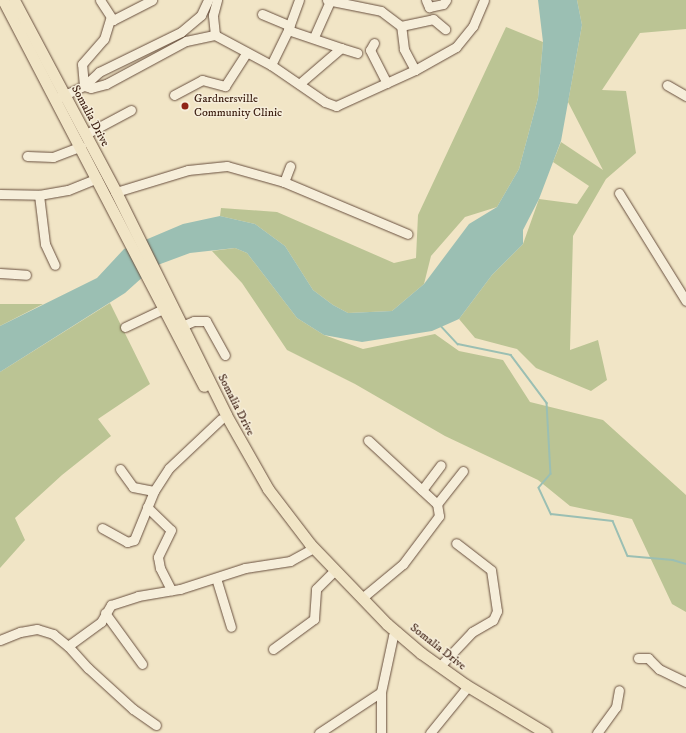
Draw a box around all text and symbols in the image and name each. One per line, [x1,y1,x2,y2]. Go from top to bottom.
street label: Somalia Drive [68,83,112,149]
place label: Gardnersville Community Clinic [194,92,282,120]
marker: Gardnersville Community Clinic [179,100,191,112]
street label: Somalia Drive [214,372,258,438]
street label: Somalia Drive [407,621,469,673]

